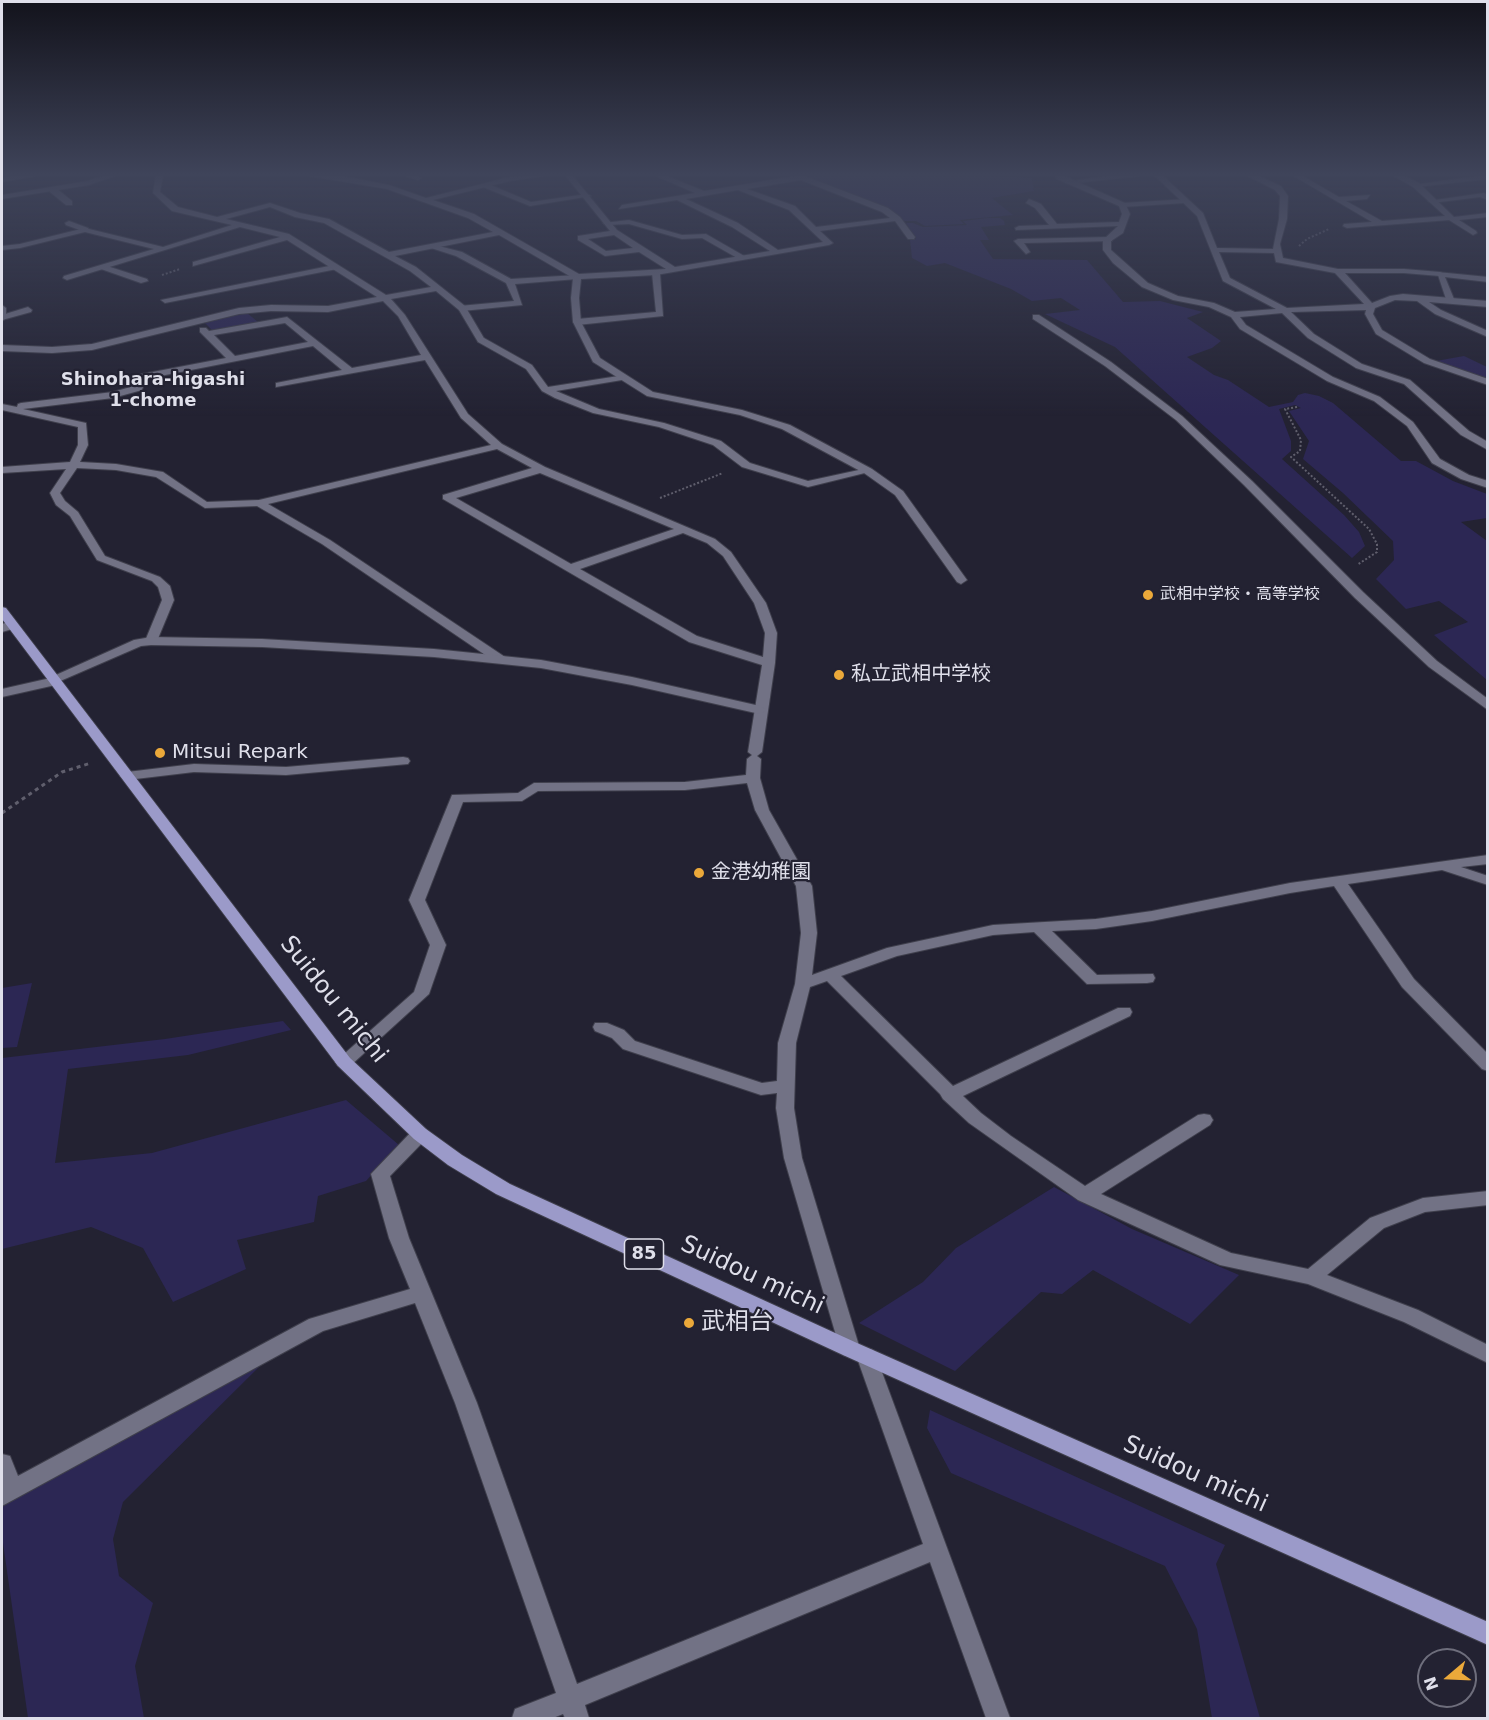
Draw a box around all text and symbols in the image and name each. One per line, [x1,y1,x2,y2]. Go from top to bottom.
district label: Shinohara-higashi 1-chome [61,369,245,412]
place label: 武相中学校・高等学校 [1160,585,1320,605]
marker: 武相中学校・高等学校 [1141,588,1155,602]
place label: 私立武相中学校 [851,663,991,687]
marker: 私立武相中学校 [832,668,846,682]
place label: Mitsui Repark [172,741,308,765]
marker: Mitsui Repark [153,746,167,760]
place label: 金港幼稚園 [711,861,811,885]
marker: 金港幼稚園 [692,866,706,880]
street label: Suidou michi [273,931,393,1069]
street label: Suidou michi [676,1230,828,1322]
road number: 85 [624,1239,664,1269]
place label: 武相台 [701,1309,773,1337]
marker: 武相台 [682,1316,696,1330]
street label: Suidou michi [1118,1430,1272,1520]
north arrow [1417,1648,1477,1708]
text: N [1420,1674,1443,1693]

